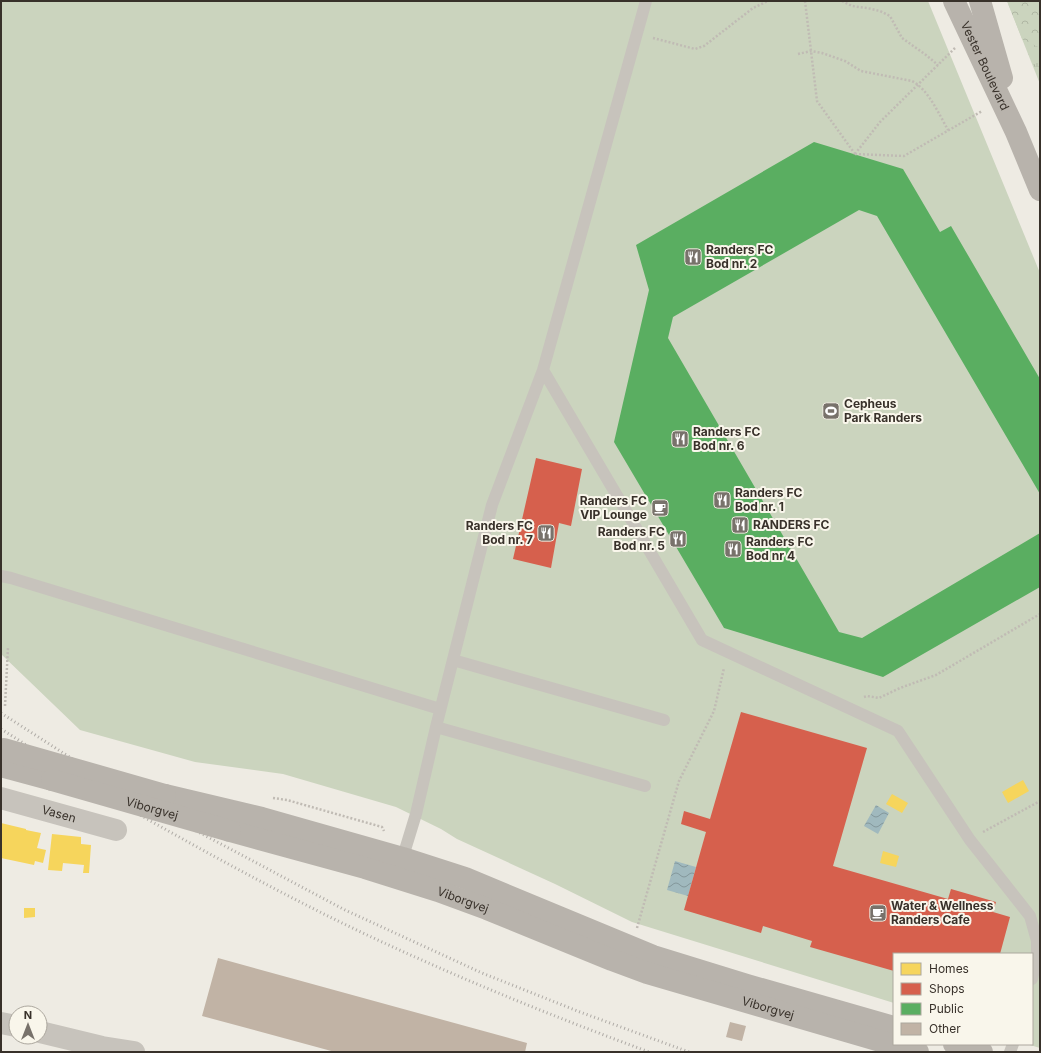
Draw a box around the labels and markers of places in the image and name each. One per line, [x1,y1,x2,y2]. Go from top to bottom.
place label: Randers FC Bod nr. 2 [706,242,773,271]
restaurant icon: Randers FC Bod nr. 2 [683,247,703,267]
place label: Cepheus Park Randers [844,396,922,425]
sports icon: Cepheus Park Randers [821,401,841,421]
place label: Randers FC Bod nr. 6 [693,424,760,453]
restaurant icon: Randers FC Bod nr. 6 [670,429,690,449]
place label: Randers FC Bod nr. 1 [735,485,802,514]
restaurant icon: Randers FC Bod nr. 1 [712,490,732,510]
place label: Randers FC VIP Lounge [580,493,647,522]
cafe icon: Randers FC VIP Lounge [650,498,670,518]
restaurant icon: RANDERS FC [730,515,750,535]
place label: RANDERS FC [753,517,830,532]
place label: Randers FC Bod nr. 7 [466,518,533,547]
restaurant icon: Randers FC Bod nr. 7 [536,523,556,543]
place label: Randers FC Bod nr. 5 [598,524,665,553]
restaurant icon: Randers FC Bod nr. 5 [668,529,688,549]
place label: Randers FC Bod nr 4 [746,534,813,563]
restaurant icon: Randers FC Bod nr 4 [723,539,743,559]
place label: Water & Wellness Randers Cafe [891,898,994,927]
cafe icon: Water & Wellness Randers Cafe [868,903,888,923]

